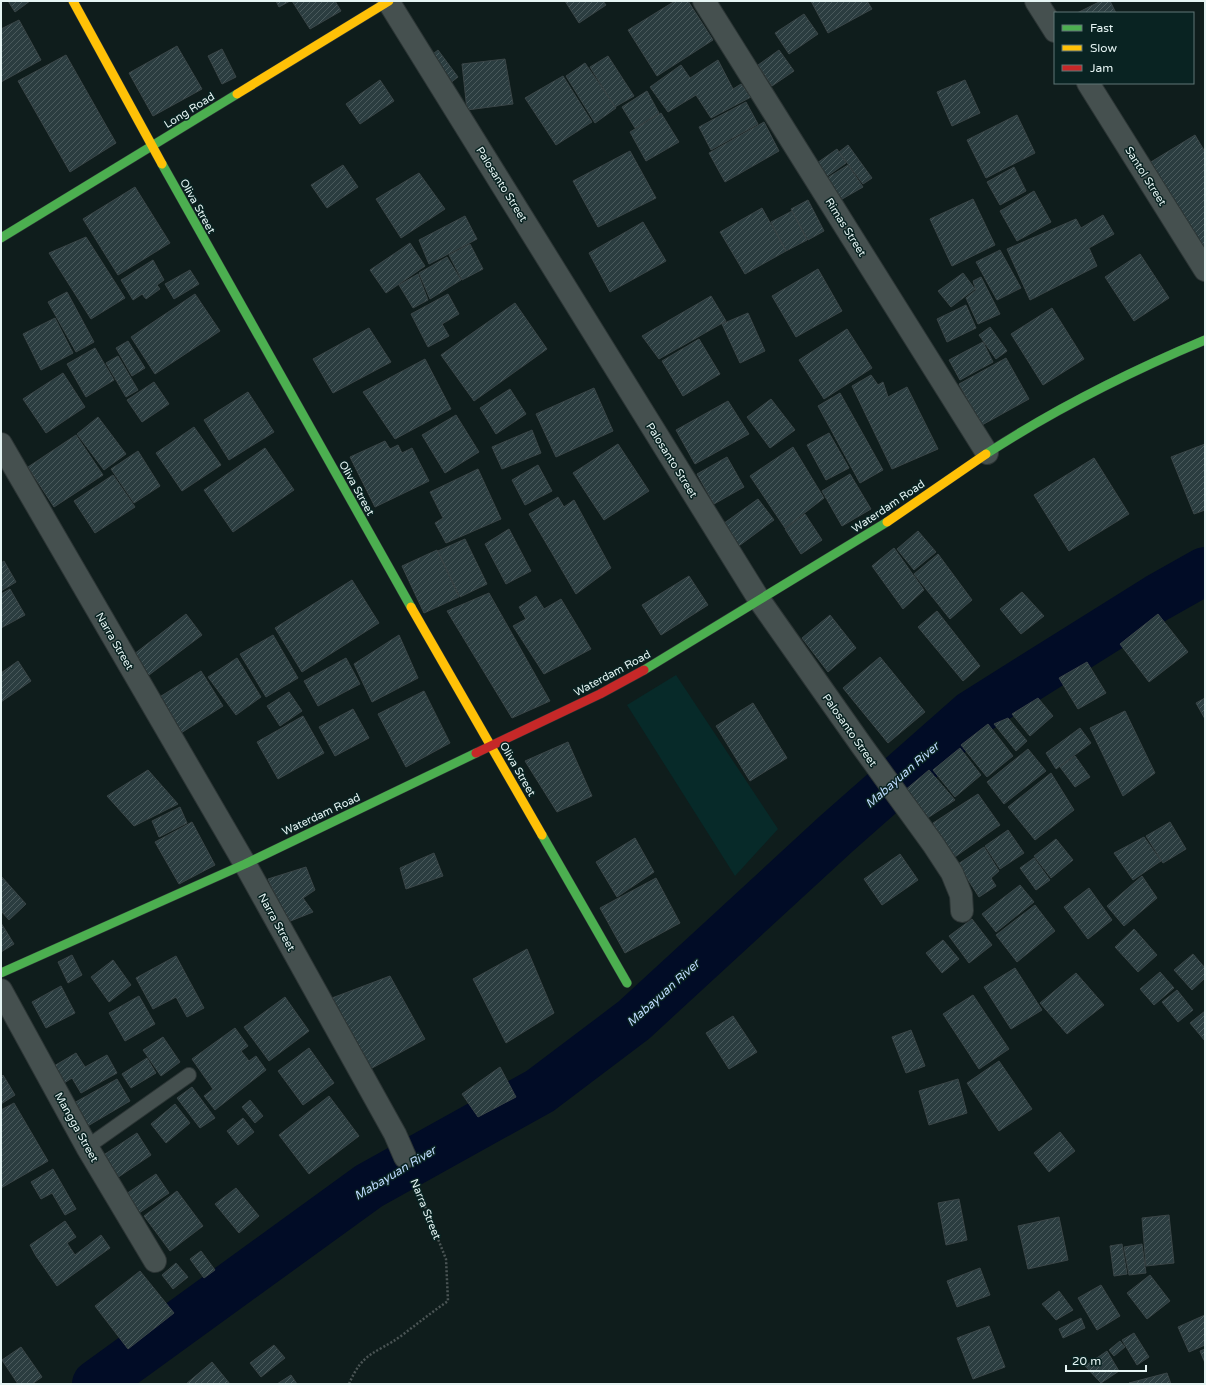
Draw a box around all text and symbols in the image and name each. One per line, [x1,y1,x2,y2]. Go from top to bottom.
legend [1054,12,1194,84]
text: Fast [1090,21,1114,35]
text: Slow [1090,41,1117,55]
text: Jam [1090,61,1113,75]
street label: Long Road [162,90,217,131]
street label: Palosanto Street [473,144,530,224]
street label: Santol Street [1122,144,1169,208]
street label: Oliva Street [177,177,218,236]
street label: Rimas Street [822,196,869,259]
street label: Palosanto Street [643,420,700,500]
street label: Oliva Street [336,459,377,518]
street label: Waterdam Road [849,477,927,536]
street label: Narra Street [93,610,136,672]
street label: Waterdam Road [572,648,653,699]
street label: Palosanto Street [820,691,880,769]
water label: Mabayuan River [862,738,943,811]
street label: Oliva Street [497,740,538,799]
street label: Waterdam Road [280,791,362,838]
street label: Narra Street [255,891,298,953]
water label: Mabayuan River [624,956,703,1029]
street label: Mangga Street [52,1090,101,1164]
water label: Mabayuan River [352,1142,440,1203]
street label: Narra Street [408,1177,444,1241]
scale bar [1066,1347,1146,1373]
text: 20 m [1072,1354,1101,1368]

